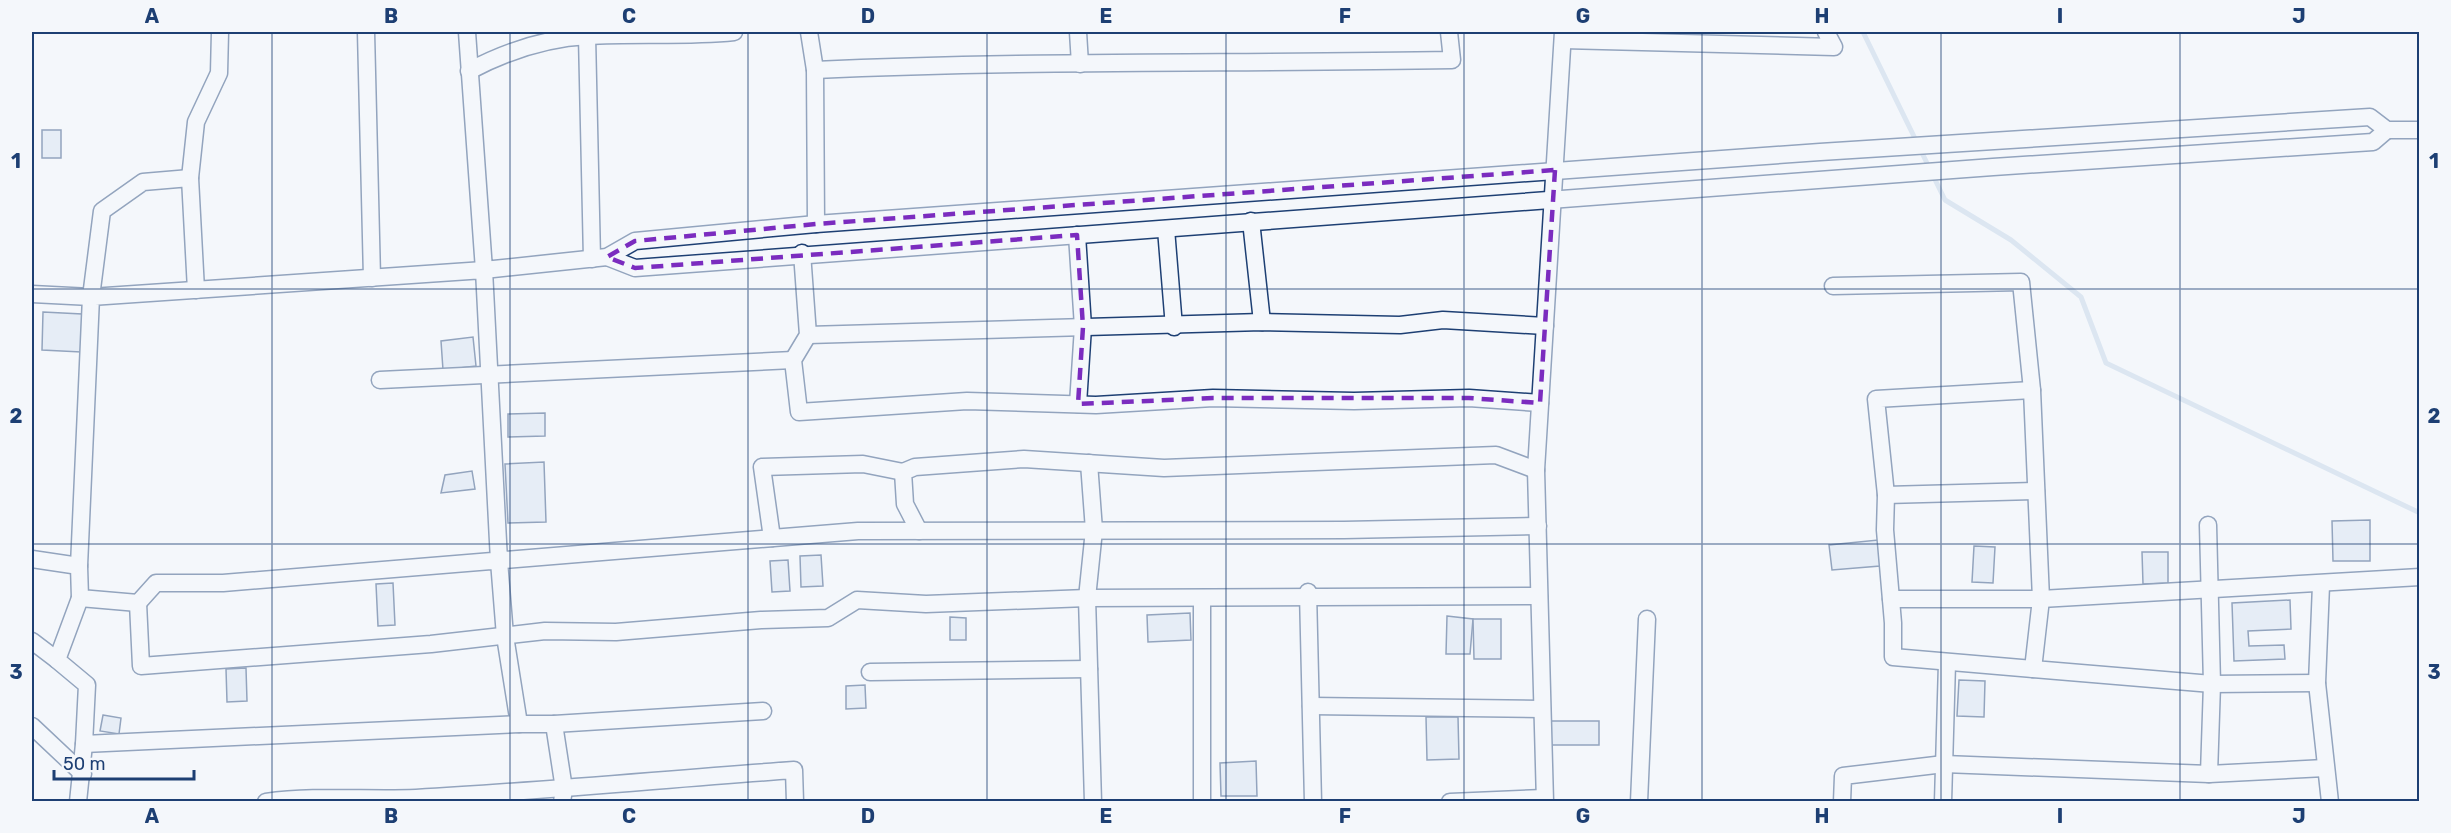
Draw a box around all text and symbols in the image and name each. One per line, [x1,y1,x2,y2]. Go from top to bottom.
text: A [145,4,160,28]
text: B [384,4,398,28]
text: C [622,4,636,28]
text: D [861,4,875,28]
text: E [1100,4,1112,28]
text: F [1339,4,1351,28]
text: G [1576,4,1590,28]
text: H [1815,4,1829,28]
text: I [2057,4,2063,28]
text: J [2292,4,2306,28]
text: 1 [11,149,21,173]
text: 1 [2429,149,2439,173]
text: 2 [10,404,23,428]
text: 2 [2428,404,2441,428]
text: 3 [9,660,23,684]
text: 3 [2427,660,2441,684]
scale bar [54,743,194,781]
text: 50 m [63,753,106,775]
text: A [145,804,160,828]
text: B [384,804,398,828]
text: C [622,804,636,828]
text: D [861,804,875,828]
text: E [1100,804,1112,828]
text: F [1339,804,1351,828]
text: G [1576,804,1590,828]
text: H [1815,804,1829,828]
text: I [2057,804,2063,828]
text: J [2292,804,2306,828]

